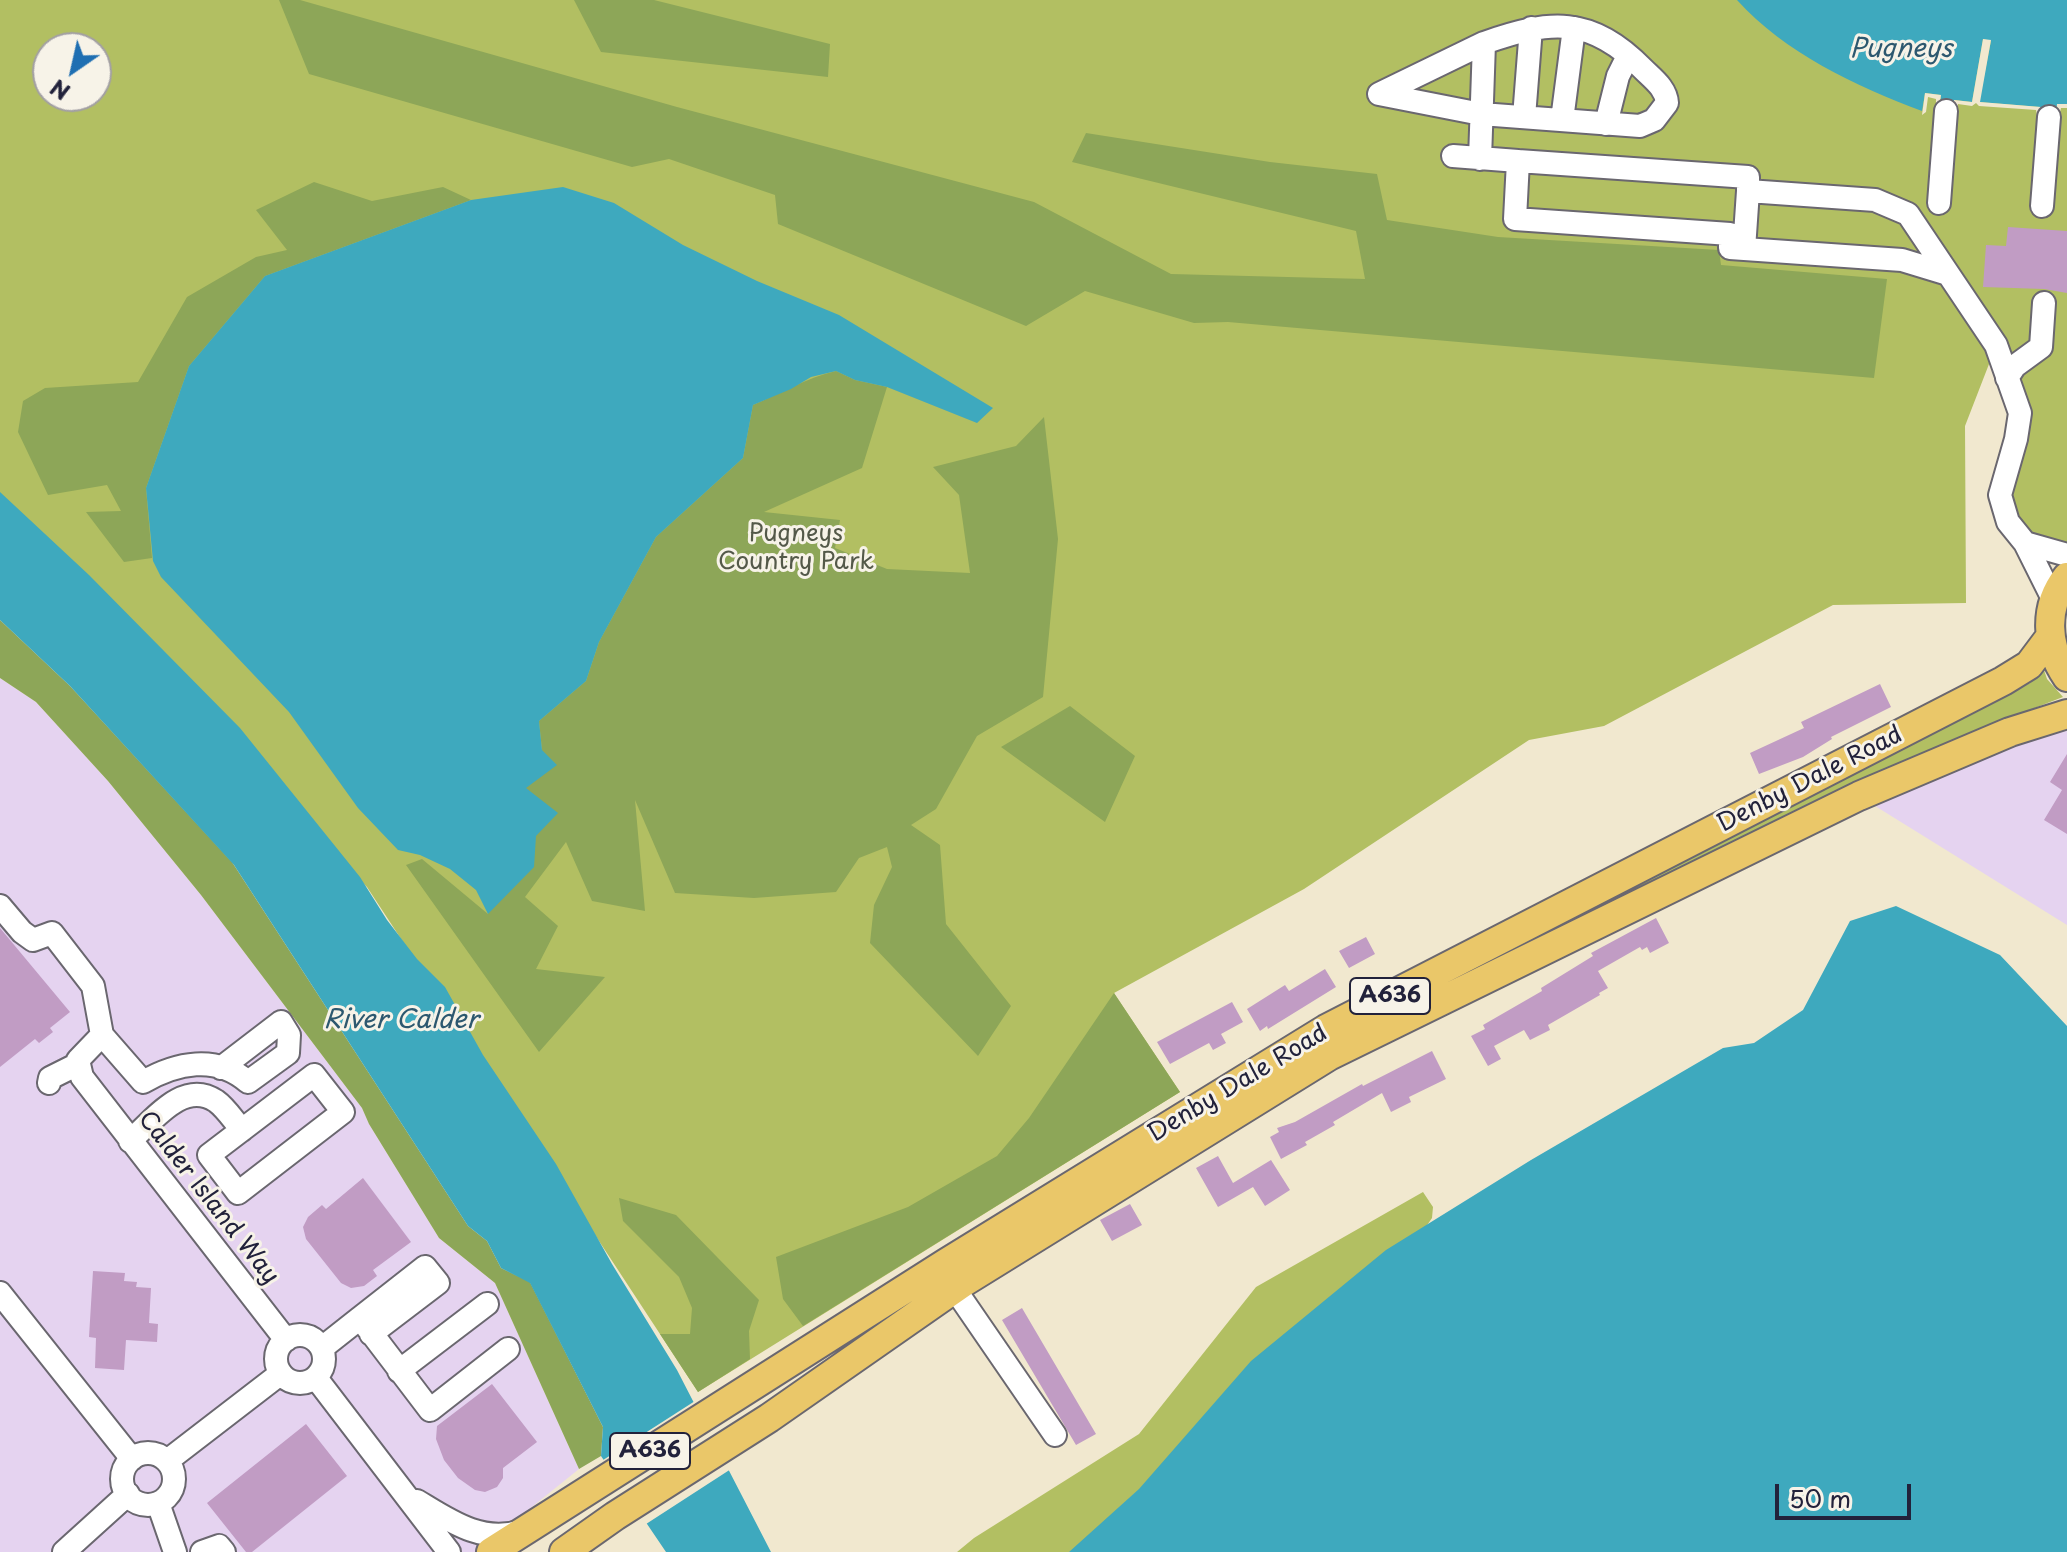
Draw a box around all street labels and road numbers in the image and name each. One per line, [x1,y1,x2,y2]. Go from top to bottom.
street label: Denby Dale Road [1712,721,1908,839]
road number: A636 [1350,978,1430,1014]
street label: Denby Dale Road [1143,1019,1333,1149]
street label: Calder Island Way [131,1106,285,1290]
road number: A636 [610,1433,690,1469]

